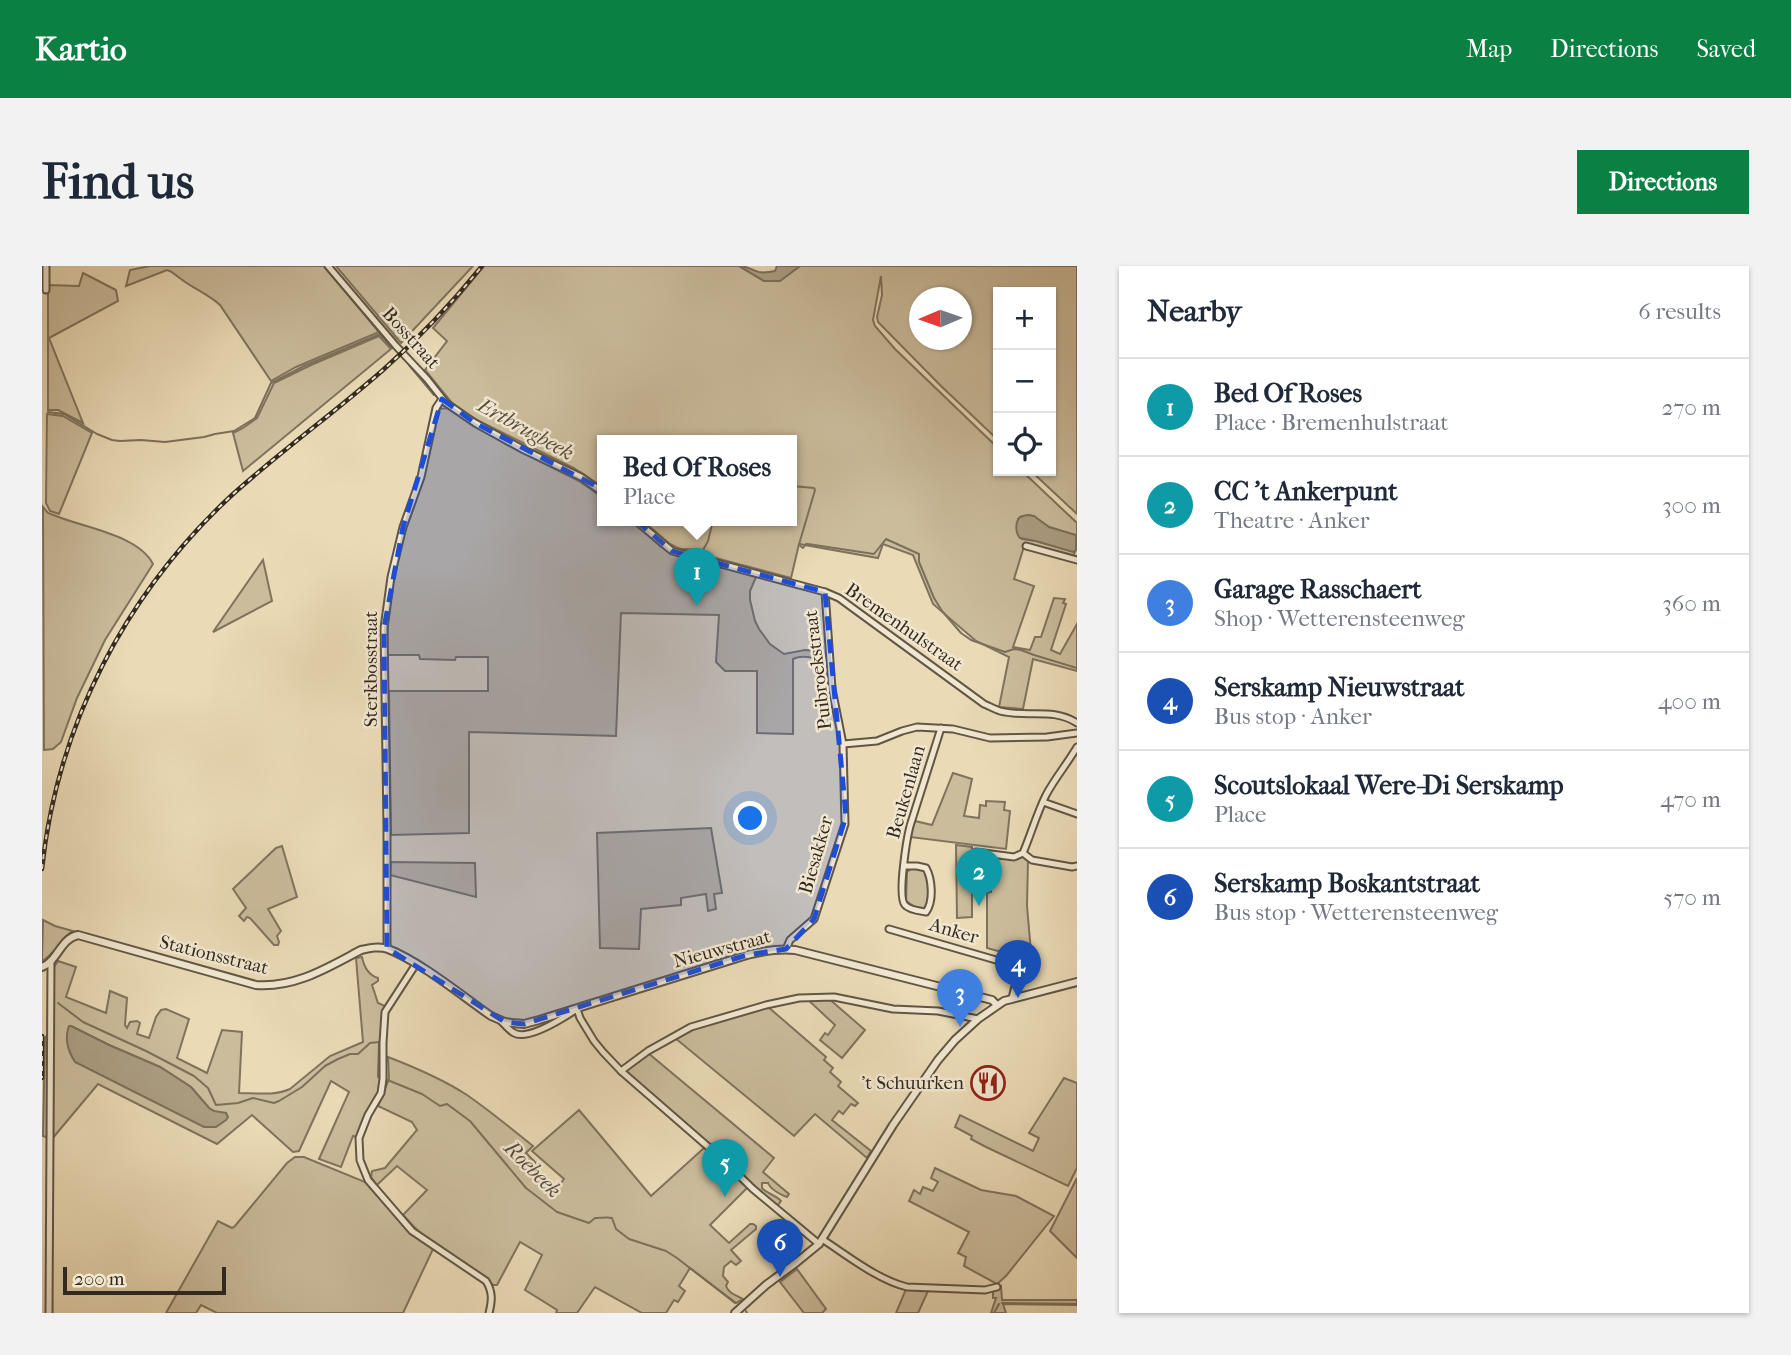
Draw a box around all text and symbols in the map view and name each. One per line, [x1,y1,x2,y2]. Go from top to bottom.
text: Kartio [35,30,127,69]
text: Map [1466,35,1512,63]
text: Directions [1550,35,1658,63]
text: Saved [1696,35,1756,63]
button: Directions [1577,150,1749,214]
text: Find us [42,153,194,211]
north arrow [909,287,972,350]
map controls [993,287,1056,476]
button: + [993,287,1056,350]
text: Nearby [1147,294,1242,329]
text: 6 results [1638,298,1721,325]
street label: Bosstraat [378,303,444,373]
button: − [993,350,1056,413]
text: Bed Of Roses [1214,378,1362,409]
water label: Ertbrugbeek [472,392,578,465]
text: 1 [1166,394,1174,421]
text: 270 m [1661,394,1721,421]
text: Place · Bremenhulstraat [1214,409,1449,436]
button: locate [993,413,1056,476]
popup [597,435,797,526]
text: Bed Of Roses [623,452,771,483]
text: CC 't Ankerpunt [1214,476,1397,507]
text: Place [623,483,675,510]
text: 2 [1164,492,1176,519]
text: 300 m [1662,492,1721,519]
text: Theatre · Anker [1214,507,1369,534]
pin: 1 [674,548,720,606]
text: Garage Rasschaert [1214,574,1422,605]
street label: Bremenhulstraat [841,578,967,676]
text: 3 [1165,590,1175,617]
text: 360 m [1662,590,1721,617]
text: Shop · Wetterensteenweg [1214,605,1465,632]
street label: Puibroekstraat [800,609,836,731]
street label: Sterkbosstraat [360,611,382,727]
text: Serskamp Nieuwstraat [1214,672,1465,703]
text: 4 [1163,688,1177,715]
text: 400 m [1658,688,1721,715]
text: Bus stop · Anker [1214,703,1372,730]
street label: Beukenlaan [882,743,930,841]
text: Scoutslokaal Were-Di Serskamp [1214,770,1564,801]
text: 5 [1165,786,1175,813]
text: 470 m [1660,786,1721,813]
your location [733,801,767,835]
text: Place [1214,801,1266,828]
street label: Biesakker [794,813,838,896]
pin: 2 [956,848,1002,906]
text: Serskamp Boskantstraat [1214,868,1480,899]
text: 6 [1164,884,1176,911]
text: 570 m [1663,884,1721,911]
text: Bus stop · Wetterensteenweg [1214,899,1498,926]
street label: Anker [926,913,982,949]
street label: Nieuwstraat [671,925,773,973]
street label: Stationsstraat [157,931,271,979]
pin: 4 [995,940,1041,998]
pin: 3 [937,969,983,1027]
restaurant icon: 't Schuurken [969,1064,1007,1102]
place label: 't Schuurken [861,1072,964,1094]
water label: Roebeek [498,1134,566,1202]
pin: 5 [702,1139,748,1197]
pin: 6 [757,1219,803,1277]
scale bar [63,1264,226,1296]
text: 200 m [74,1268,125,1290]

